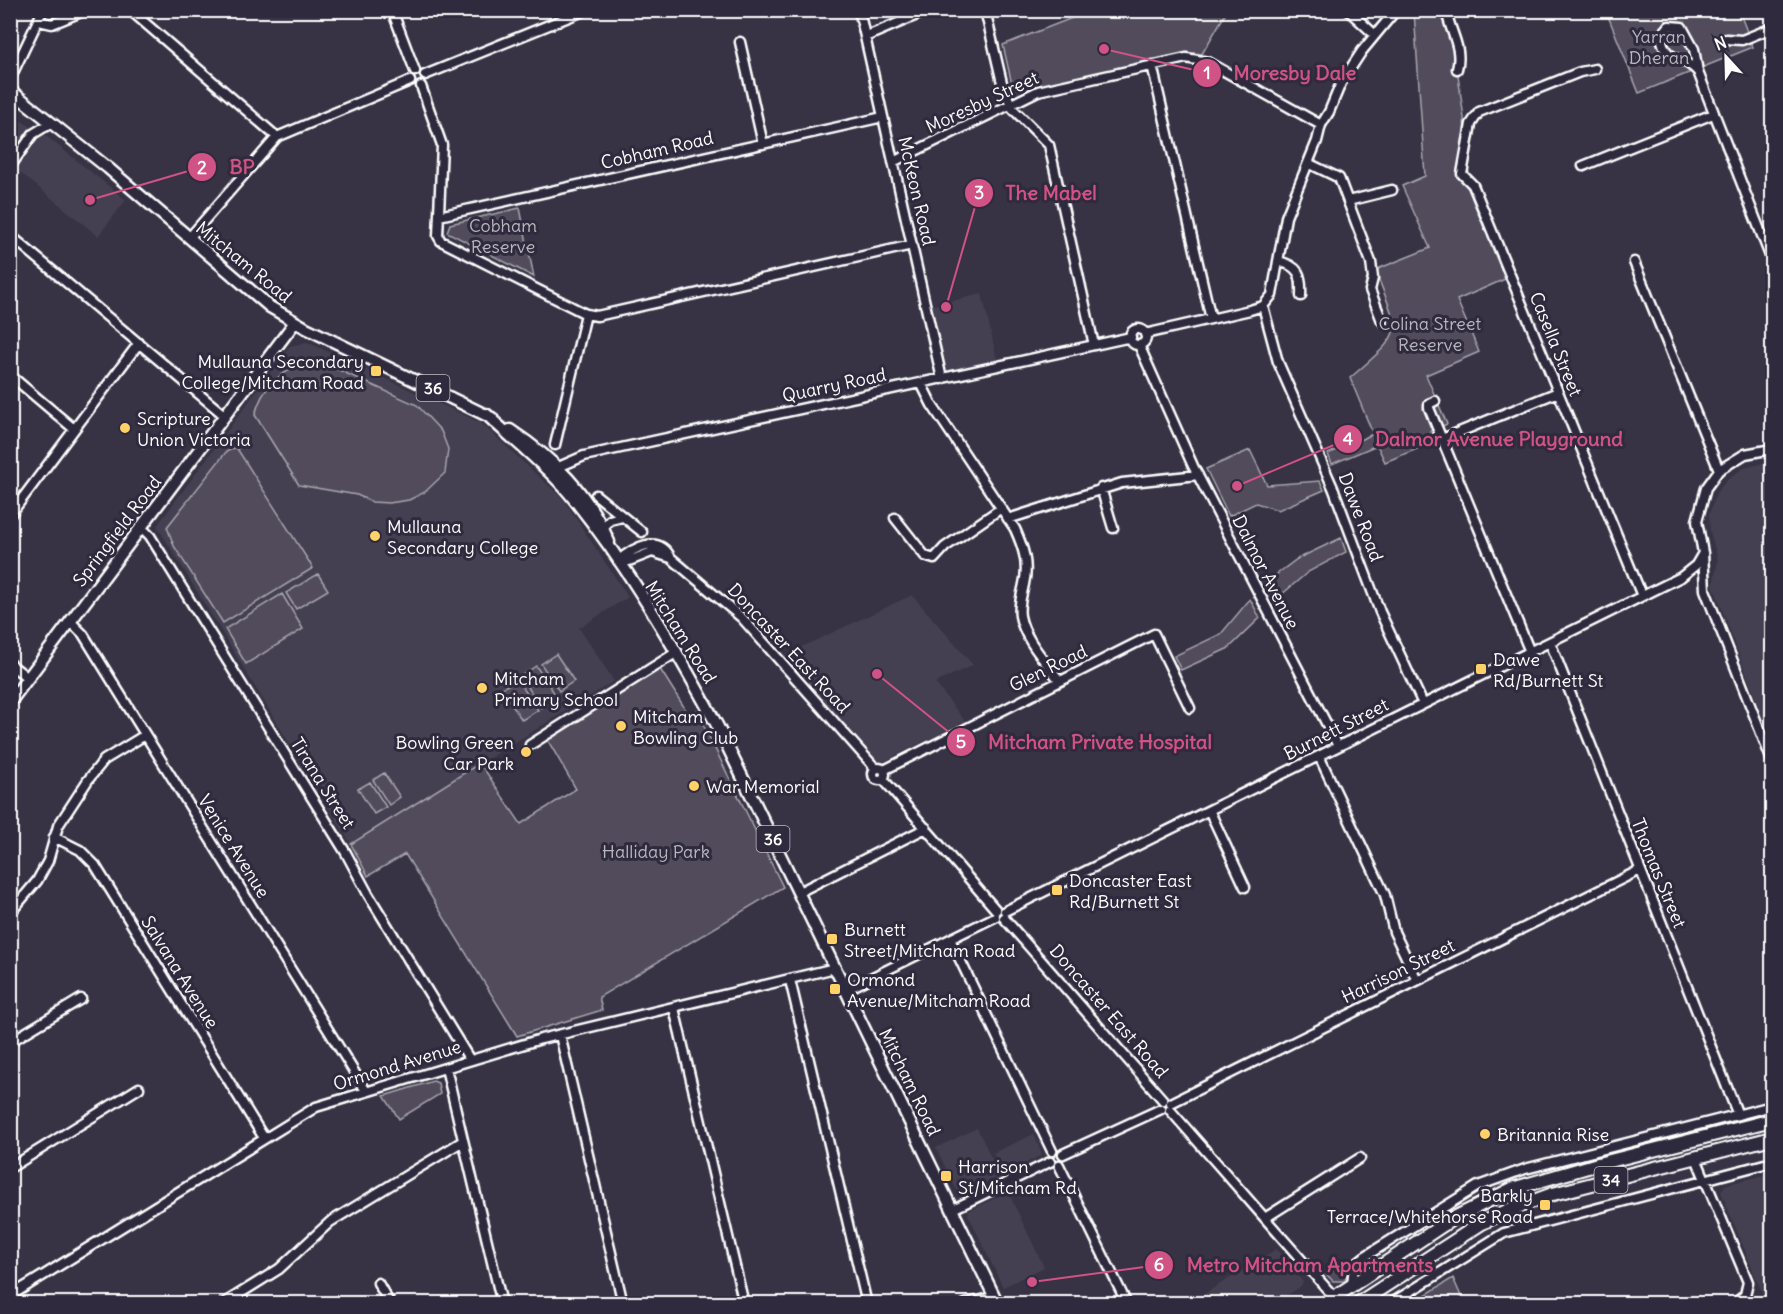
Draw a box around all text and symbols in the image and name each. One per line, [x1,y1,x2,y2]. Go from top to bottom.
park label: Yarran Dheran [1629,25,1689,69]
north arrow [1696,27,1756,87]
text: N [1712,32,1729,54]
callout: Moresby Dale [1192,54,1368,92]
text: Moresby Dale [1234,60,1357,85]
text: 1 [1203,61,1211,84]
street label: Moresby Street [922,66,1042,138]
street label: Cobham Road [599,126,716,174]
street label: McKeon Road [893,134,941,248]
callout: BP [187,148,267,186]
text: BP [229,154,255,179]
text: 2 [197,156,207,179]
callout: The Mabel [964,174,1109,212]
text: The Mabel [1005,180,1097,205]
text: 3 [974,181,984,204]
park label: Cobham Reserve [469,214,537,258]
street label: Mitcham Road [191,216,297,308]
street label: Casella Street [1525,288,1587,400]
park label: Colina Street Reserve [1379,312,1481,356]
place label: Mullauna Secondary College/Mitcham Road [181,350,364,394]
street label: Quarry Road [780,363,888,407]
marker: Mullauna Secondary College/Mitcham Road [369,364,383,378]
road number: 36 [416,375,450,401]
place label: Scripture Union Victoria [137,407,251,451]
callout: Dalmor Avenue Playground [1333,420,1635,458]
marker: Scripture Union Victoria [118,421,132,435]
text: Dalmor Avenue Playground [1375,426,1623,451]
text: 4 [1343,427,1354,450]
street label: Dawe Road [1334,469,1389,565]
street label: Springfield Road [68,471,166,591]
street label: Dalmor Avenue [1227,511,1305,633]
place label: Mullauna Secondary College [387,515,538,559]
marker: Mullauna Secondary College [368,529,382,543]
street label: Mitcham Road [640,576,722,688]
street label: Doncaster East Road [723,578,855,718]
street label: Glen Road [1005,639,1091,697]
place label: Dawe Rd/Burnett St [1493,648,1603,692]
marker: Dawe Rd/Burnett St [1474,662,1488,676]
place label: Mitcham Primary School [494,667,618,711]
marker: Mitcham Primary School [475,681,489,695]
street label: Burnett Street [1280,693,1392,765]
place label: Mitcham Bowling Club [633,705,738,749]
marker: Mitcham Bowling Club [614,719,628,733]
callout: Mitcham Private Hospital [946,723,1224,761]
text: Mitcham Private Hospital [988,729,1212,754]
text: 5 [956,730,966,753]
place label: Bowling Green Car Park [396,731,514,775]
street label: Tirana Street [286,733,360,833]
marker: Bowling Green Car Park [519,745,533,759]
place label: War Memorial [706,775,819,798]
marker: War Memorial [687,779,701,793]
street label: Venice Avenue [193,790,275,902]
street label: Thomas Street [1627,815,1691,931]
road number: 36 [756,826,790,852]
park label: Halliday Park [602,840,710,863]
place label: Doncaster East Rd/Burnett St [1069,869,1192,913]
marker: Doncaster East Rd/Burnett St [1050,883,1064,897]
street label: Salvana Avenue [136,911,224,1033]
place label: Burnett Street/Mitcham Road [844,918,1016,962]
marker: Burnett Street/Mitcham Road [825,932,839,946]
street label: Harrison Street [1338,934,1458,1008]
street label: Doncaster East Road [1045,940,1173,1083]
place label: Ormond Avenue/Mitcham Road [847,968,1031,1012]
marker: Ormond Avenue/Mitcham Road [828,982,842,996]
street label: Mitcham Road [874,1024,946,1140]
street label: Ormond Avenue [330,1035,464,1095]
place label: Britannia Rise [1497,1123,1609,1146]
marker: Britannia Rise [1478,1127,1492,1141]
place label: Harrison St/Mitcham Rd [958,1155,1077,1199]
road number: 34 [1594,1167,1628,1193]
marker: Harrison St/Mitcham Rd [939,1169,953,1183]
place label: Barkly Terrace/Whitehorse Road [1327,1184,1533,1228]
marker: Barkly Terrace/Whitehorse Road [1538,1198,1552,1212]
callout: Metro Mitcham Apartments [1144,1246,1445,1284]
text: Metro Mitcham Apartments [1187,1252,1433,1277]
text: 6 [1154,1253,1164,1276]

